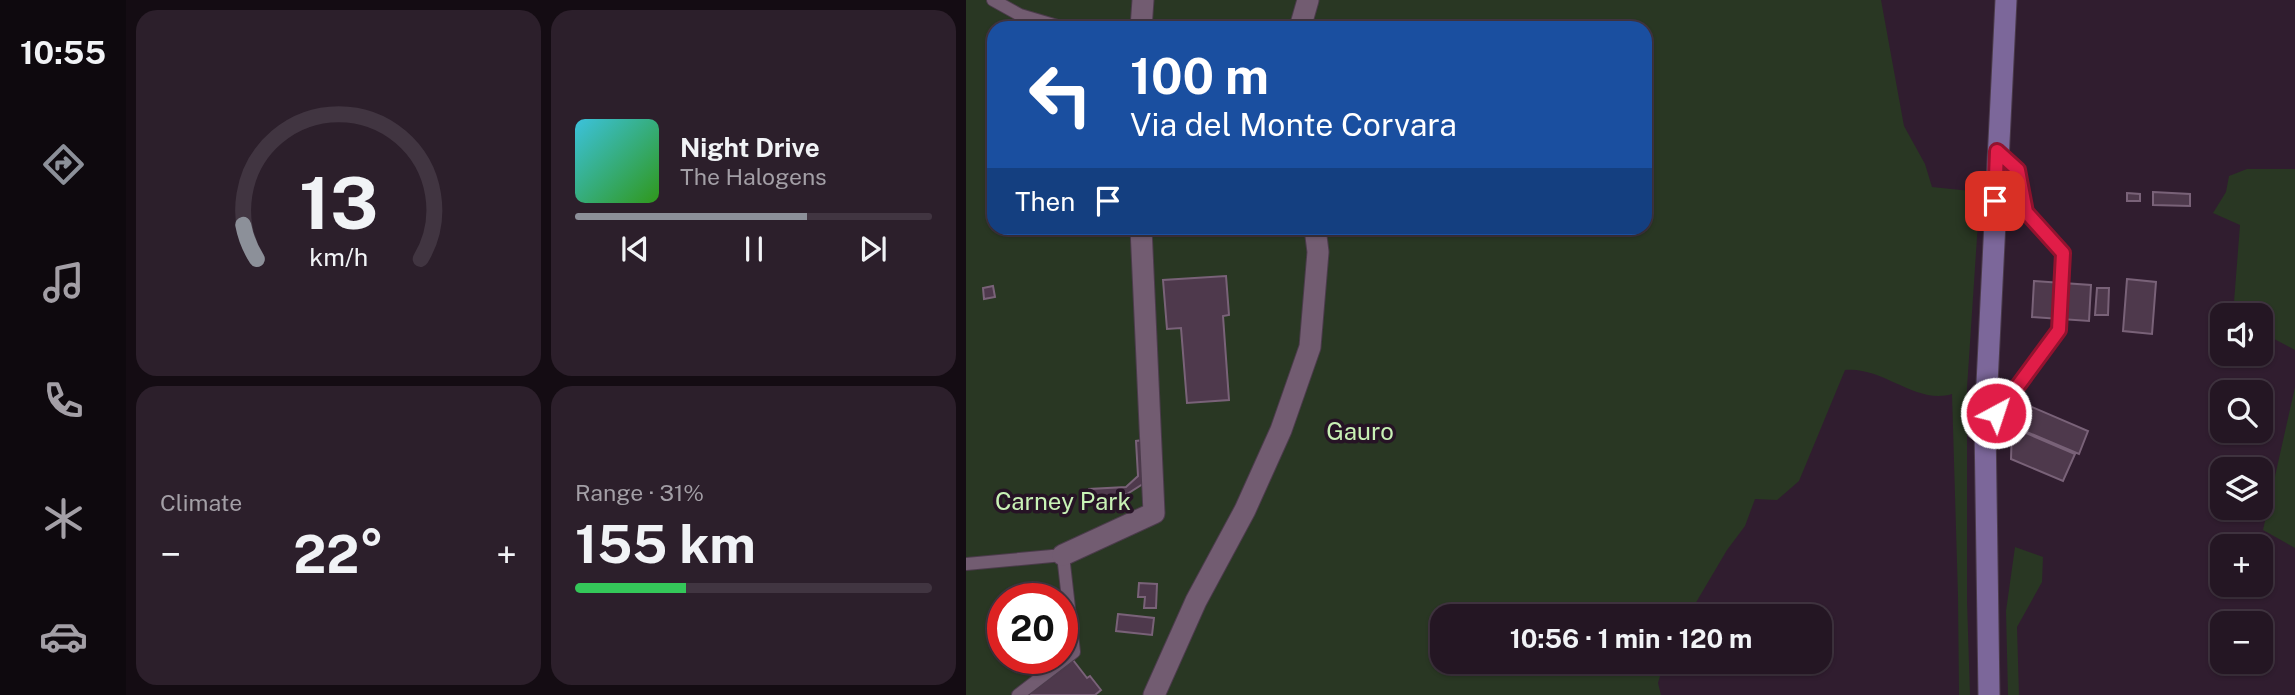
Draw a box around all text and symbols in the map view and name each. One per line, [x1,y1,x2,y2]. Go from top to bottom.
text: 10:55 [20,34,106,71]
text: 100 m [1130,47,1269,105]
icon: left [1015,49,1106,140]
text: Via del Monte Corvara [1130,106,1457,143]
text: Night Drive [680,132,820,163]
icon: directions [39,140,88,189]
text: 13 [299,161,378,246]
text: The Halogens [680,163,827,190]
pin [1965,171,2025,231]
icon: arrive [1089,182,1127,220]
icon: arrive [1976,182,2014,220]
text: Then [1015,186,1075,217]
icon: previous [616,230,654,268]
icon: pause [735,230,773,268]
icon: next [854,230,892,268]
text: km/h [309,242,368,272]
icon: music [39,258,88,307]
map controls [2210,303,2273,674]
button: sound [2210,303,2273,366]
icon: phone [39,376,88,425]
position arrow [1959,376,2033,450]
button: search [2210,380,2273,443]
park label: Gauro [1326,417,1394,445]
button: layers [2210,457,2273,520]
text: Range · 31% [575,479,704,506]
park label: Carney Park [995,487,1131,515]
text: Climate [160,489,242,516]
icon: climate [39,494,88,543]
text: 155 km [575,514,756,575]
text: 22° [293,524,384,585]
text: − [160,532,181,577]
text: + [496,532,517,577]
button: + [2210,534,2273,597]
speed limit sign: 20 [987,583,1078,674]
button: − [2210,611,2273,674]
icon: car [39,612,88,661]
text: 10:56 · 1 min · 120 m [1510,623,1752,654]

